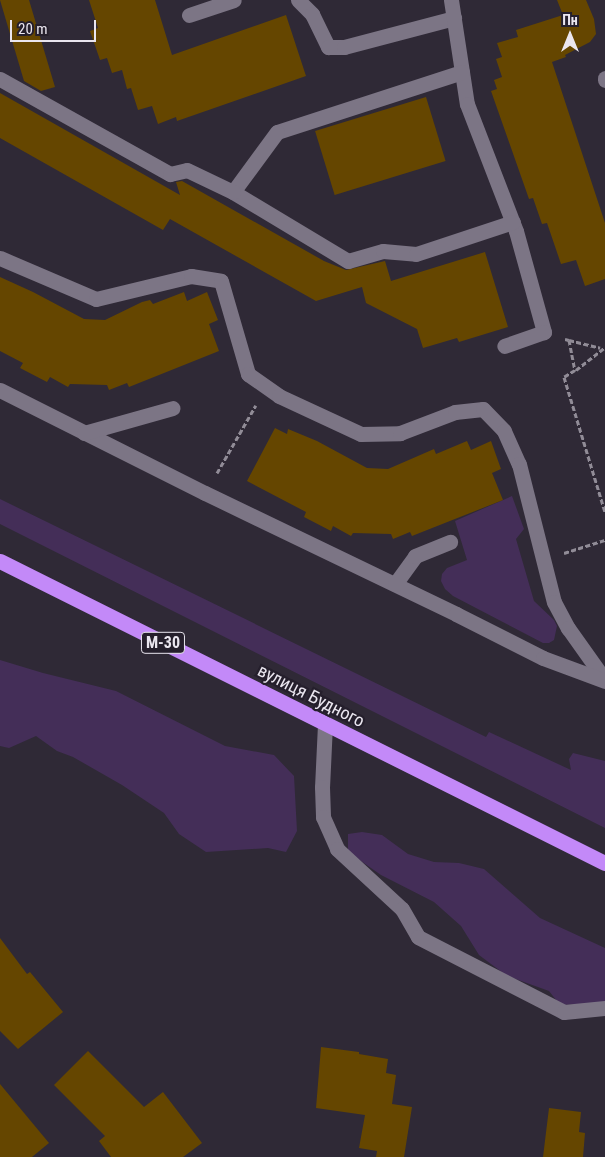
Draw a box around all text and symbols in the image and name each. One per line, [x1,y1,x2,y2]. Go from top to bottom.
scale bar [12,10,99,42]
north arrow [545,10,595,60]
text: Пн [562,12,578,28]
text: 20 m [18,20,48,38]
road number: М-30 [140,630,186,656]
street label: вулиця Будного [254,660,368,732]

